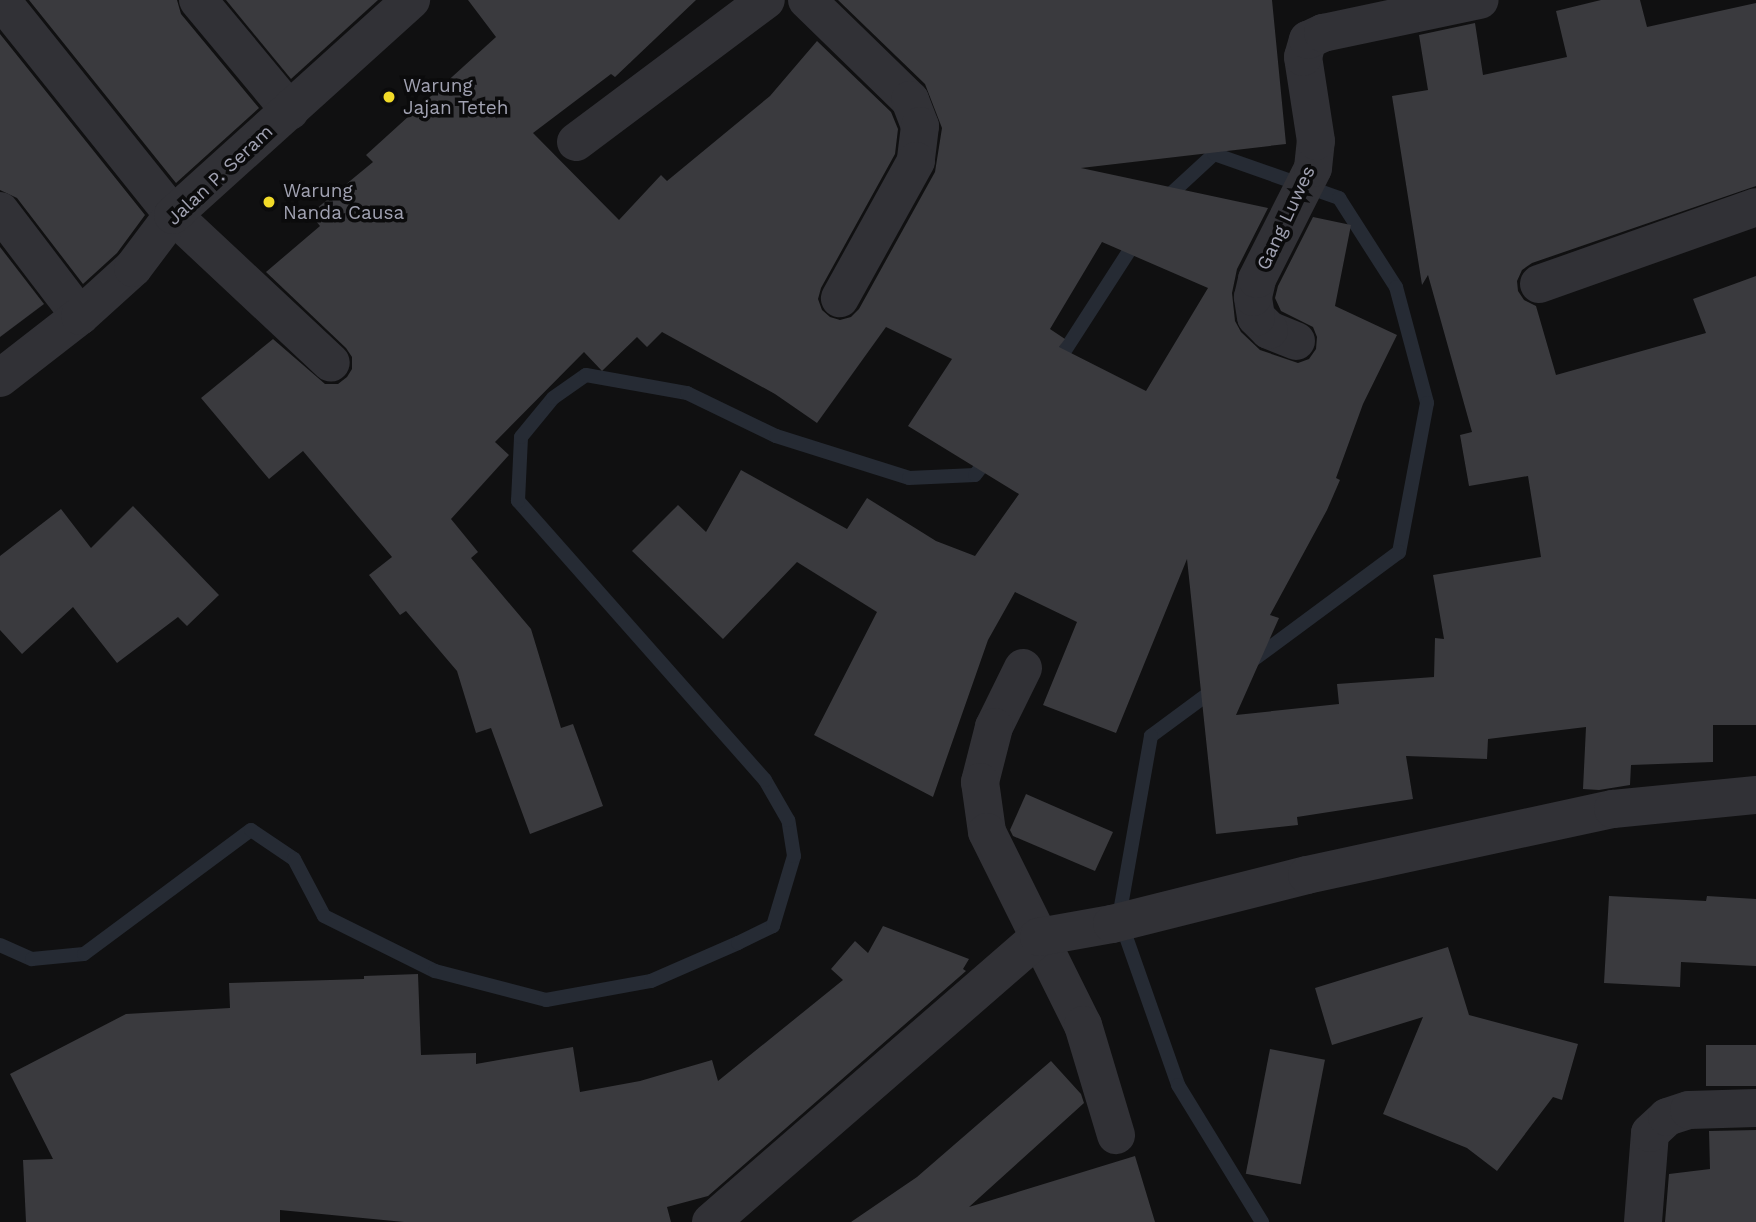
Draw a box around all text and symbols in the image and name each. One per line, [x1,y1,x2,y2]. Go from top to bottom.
place label: Warung Jajan Teteh [403,75,509,119]
marker: Warung Jajan Teteh [381,89,397,105]
street label: Jalan P. Seram [162,120,278,230]
street label: Gang Luwes [1252,162,1320,274]
place label: Warung Nanda Causa [283,180,405,224]
marker: Warung Nanda Causa [261,194,277,210]

